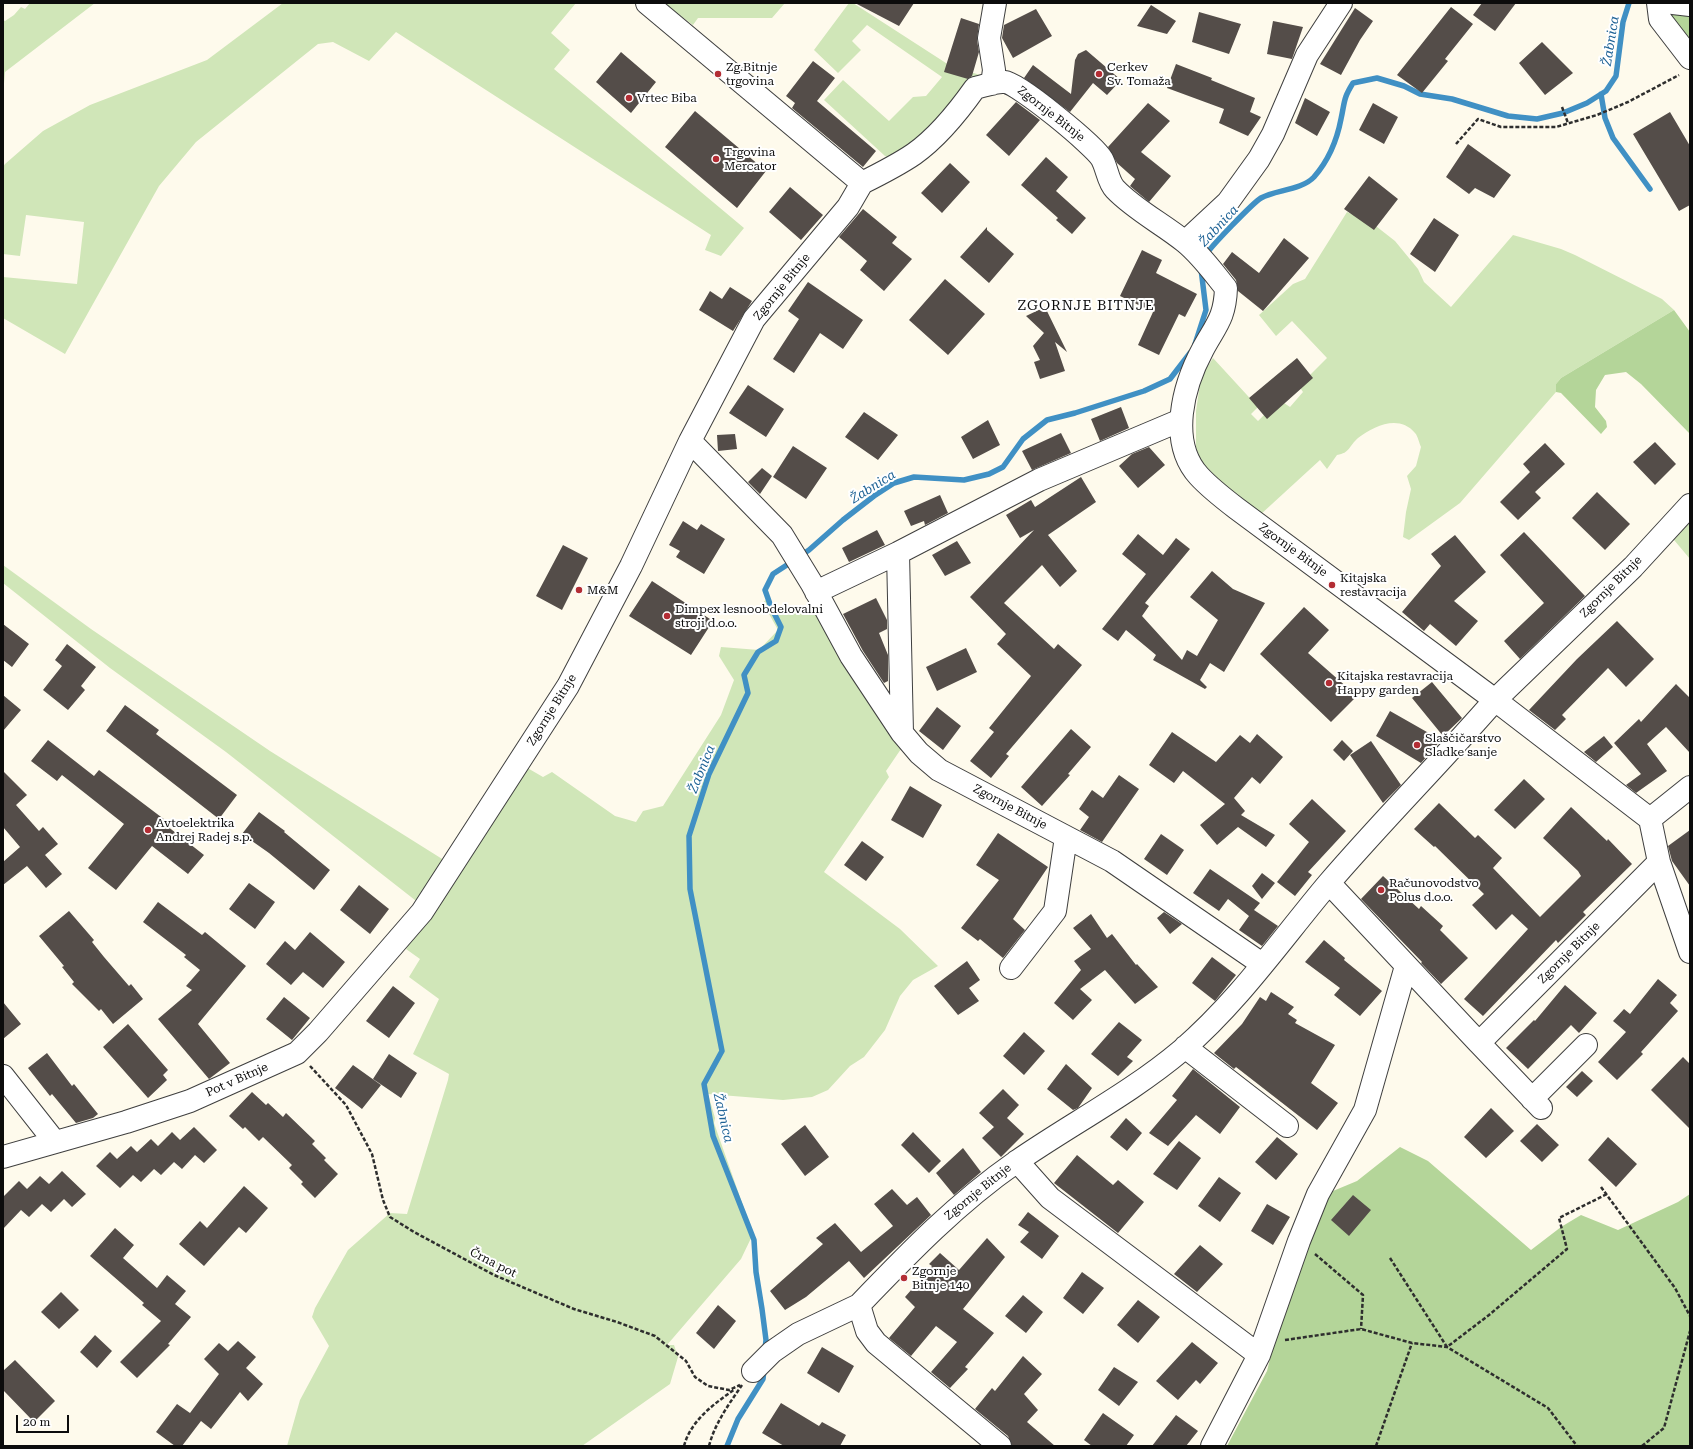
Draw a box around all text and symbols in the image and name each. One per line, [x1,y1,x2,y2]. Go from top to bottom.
water label: Žabnica [1599,15,1623,67]
place label: Zg.Bitnje trgovina [726,60,777,88]
place label: Cerkev Sv. Tomaža [1107,60,1171,88]
marker: Zg.Bitnje trgovina [713,69,723,79]
marker: Cerkev Sv. Tomaža [1094,69,1104,79]
street label: Zgornje Bitnje [1014,83,1088,145]
place label: Vrtec Biba [637,91,697,105]
marker: Vrtec Biba [624,93,634,103]
place label: Trgovina Mercator [724,145,776,173]
marker: Trgovina Mercator [711,154,721,164]
water label: Žabnica [1196,202,1242,250]
street label: Zgornje Bitnje [751,251,813,323]
district label: ZGORNJE BITNJE [1017,298,1155,314]
water label: Žabnica [848,467,898,507]
street label: Zgornje Bitnje [1256,520,1330,580]
street label: Zgornje Bitnje [1577,553,1645,621]
place label: Kitajska restavracija [1340,571,1406,599]
marker: Kitajska restavracija [1327,580,1337,590]
place label: M&M [587,583,618,597]
marker: M&M [574,585,584,595]
place label: Dimpex lesnoobdelovalni stroji d.o.o. [675,602,823,630]
marker: Dimpex lesnoobdelovalni stroji d.o.o. [662,611,672,621]
place label: Kitajska restavracija Happy garden [1337,669,1453,697]
street label: Zgornje Bitnje [524,672,580,748]
marker: Kitajska restavracija Happy garden [1324,678,1334,688]
place label: Slaščičarstvo Sladke sanje [1425,731,1501,759]
marker: Slaščičarstvo Sladke sanje [1412,740,1422,750]
water label: Žabnica [685,743,719,795]
street label: Zgornje Bitnje [971,781,1049,833]
place label: Avtoelektrika Andrej Radej s.p. [156,816,252,844]
marker: Avtoelektrika Andrej Radej s.p. [143,825,153,835]
place label: Računovodstvo Polus d.o.o. [1389,876,1479,904]
marker: Računovodstvo Polus d.o.o. [1376,885,1386,895]
street label: Zgornje Bitnje [1535,919,1603,987]
street label: Pot v Bitnje [204,1060,270,1100]
water label: Žabnica [710,1092,736,1144]
street label: Zgornje Bitnje [942,1161,1014,1223]
street label: Črna pot [467,1245,519,1281]
place label: Zgornje Bitnje 140 [912,1264,969,1292]
marker: Zgornje Bitnje 140 [899,1273,909,1283]
scale bar [18,1407,71,1433]
text: 20 m [23,1415,50,1429]

